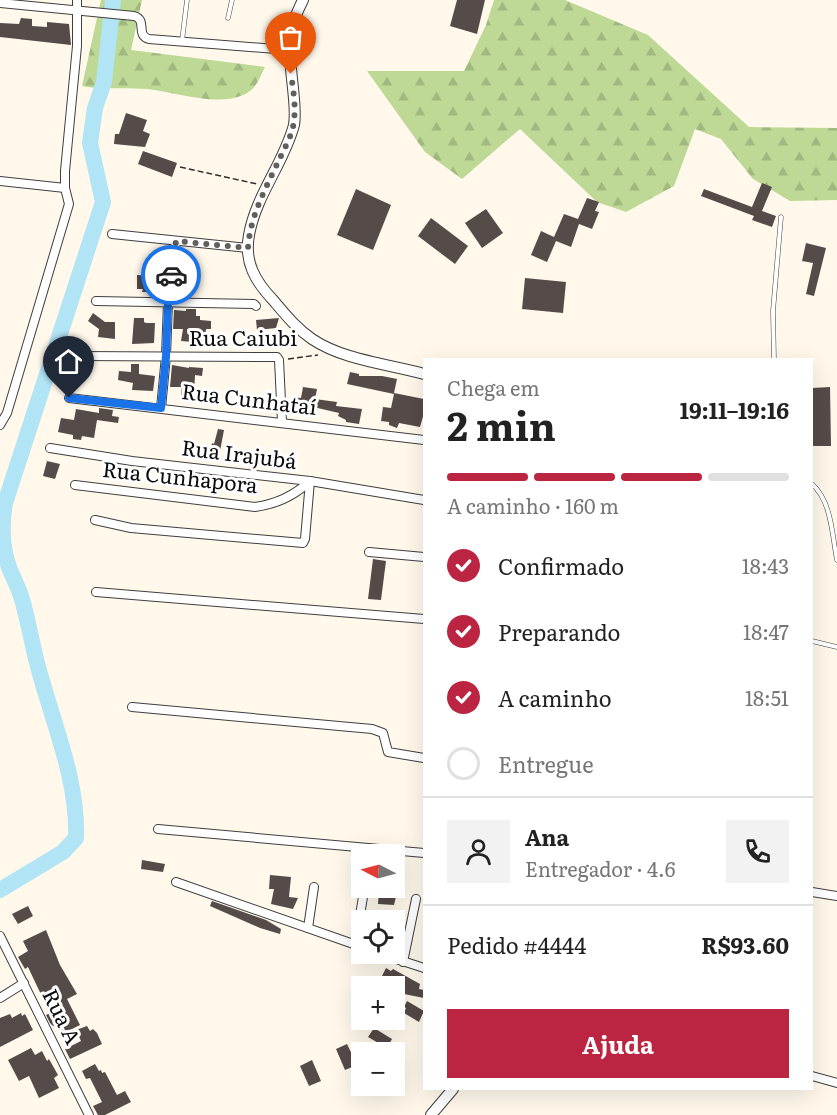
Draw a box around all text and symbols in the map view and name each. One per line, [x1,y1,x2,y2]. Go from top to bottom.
pin [265,12,316,74]
icon: bag [274,21,307,54]
courier [141,245,201,305]
icon: car [155,259,188,292]
street label: Rua Caiubi [189,321,297,352]
pin [43,336,94,398]
icon: home [52,345,85,378]
text: Chega em [447,372,540,402]
street label: Rua Cunhataí [180,374,319,421]
text: 19:11–19:16 [680,393,789,426]
text: 2 min [447,395,556,453]
street label: Rua Irajubá [180,430,299,475]
street label: Rua Cunhapora [101,452,260,499]
text: A caminho · 160 m [447,490,619,520]
icon: check [447,549,480,582]
text: Confirmado [498,549,624,582]
text: 18:43 [742,550,789,580]
icon: check [447,615,480,648]
text: Preparando [498,615,620,648]
text: 18:47 [743,616,789,646]
icon: check [447,681,480,714]
text: A caminho [498,681,612,714]
text: 18:51 [745,682,789,712]
text: Entregue [498,747,594,780]
button: person [447,820,510,883]
text: Ana [525,820,569,853]
button: phone [726,820,789,883]
north arrow [351,844,405,898]
map controls [351,844,405,1096]
text: Entregador · 4.6 [525,853,675,883]
button: locate [351,910,405,964]
text: Pedido #4444 [447,928,586,961]
text: R$93.60 [701,928,789,961]
button: + [351,976,405,1030]
street label: Rua A [36,983,90,1050]
button: Ajuda [447,1009,789,1078]
button: − [351,1042,405,1096]

